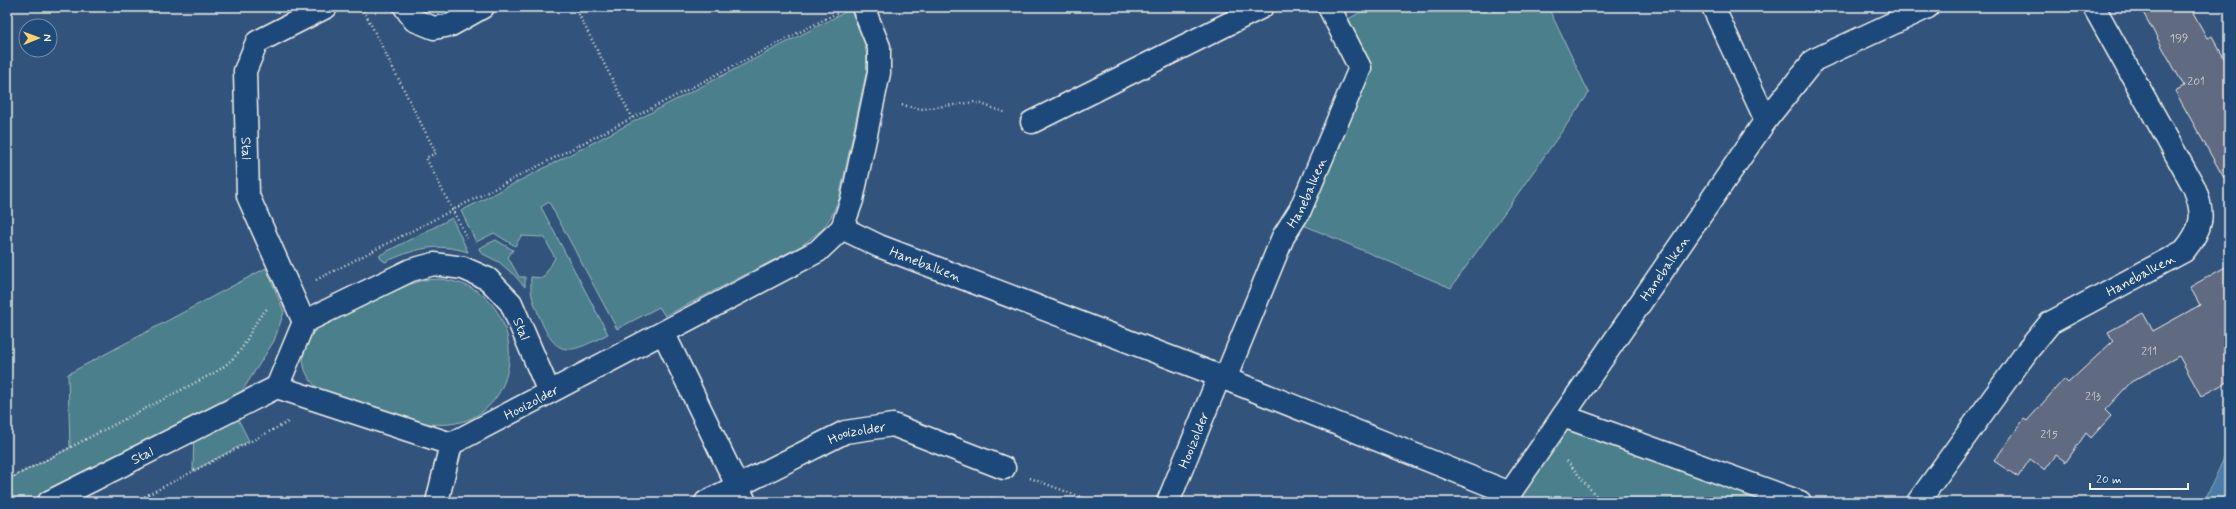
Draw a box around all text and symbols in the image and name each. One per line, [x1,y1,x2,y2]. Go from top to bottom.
north arrow [18,18,58,58]
house number: 199 [2170,31,2188,47]
text: N [40,34,54,42]
house number: 201 [2187,74,2205,90]
street label: Stal [237,137,255,160]
street label: Hanebalken [1283,155,1331,232]
street label: Hanebalken [1636,232,1694,305]
street label: Hanebalken [887,243,964,287]
street label: Hanebalken [2103,249,2178,301]
street label: Stal [508,315,534,343]
house number: 211 [2141,344,2157,360]
street label: Hooizolder [501,381,562,425]
house number: 213 [2085,389,2101,405]
street label: Hooizolder [1175,409,1214,471]
street label: Hooizolder [825,418,887,449]
house number: 215 [2040,427,2058,443]
street label: Stal [128,443,157,469]
scale bar [2090,465,2188,491]
text: 20 m [2096,472,2122,488]

